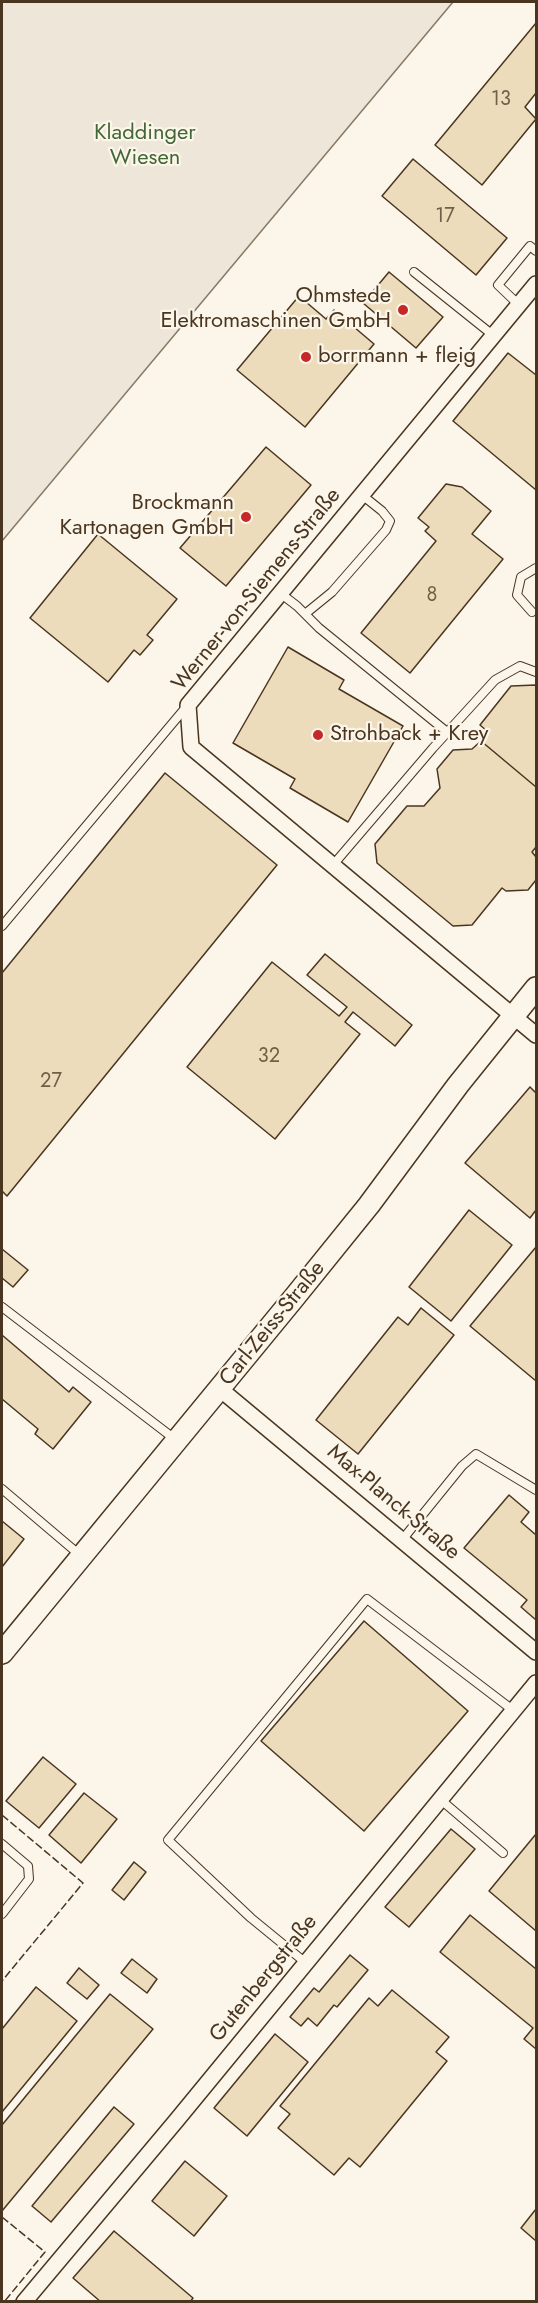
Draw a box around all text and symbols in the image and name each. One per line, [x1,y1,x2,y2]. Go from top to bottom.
house number: 13 [491,88,511,112]
park label: Kladdinger Wiesen [94,121,196,172]
house number: 17 [435,205,455,229]
place label: Ohmstede Elektromaschinen GmbH [160,284,391,336]
marker: Ohmstede Elektromaschinen GmbH [396,303,410,317]
place label: borrmann + fleig [318,344,476,370]
marker: borrmann + fleig [299,350,313,364]
street label: Werner-von-Siemens-Straße [167,483,347,697]
place label: Brockmann Kartonagen GmbH [60,491,234,542]
marker: Brockmann Kartonagen GmbH [239,510,253,524]
house number: 8 [427,584,437,608]
place label: Strohback + Krey [330,722,488,748]
marker: Strohback + Krey [311,728,325,742]
house number: 32 [258,1045,280,1069]
house number: 27 [40,1070,62,1094]
street label: Carl-Zeiss-Straße [215,1256,331,1392]
street label: Max-Planck-Straße [321,1440,465,1566]
street label: Gutenbergstraße [205,1910,323,2048]

